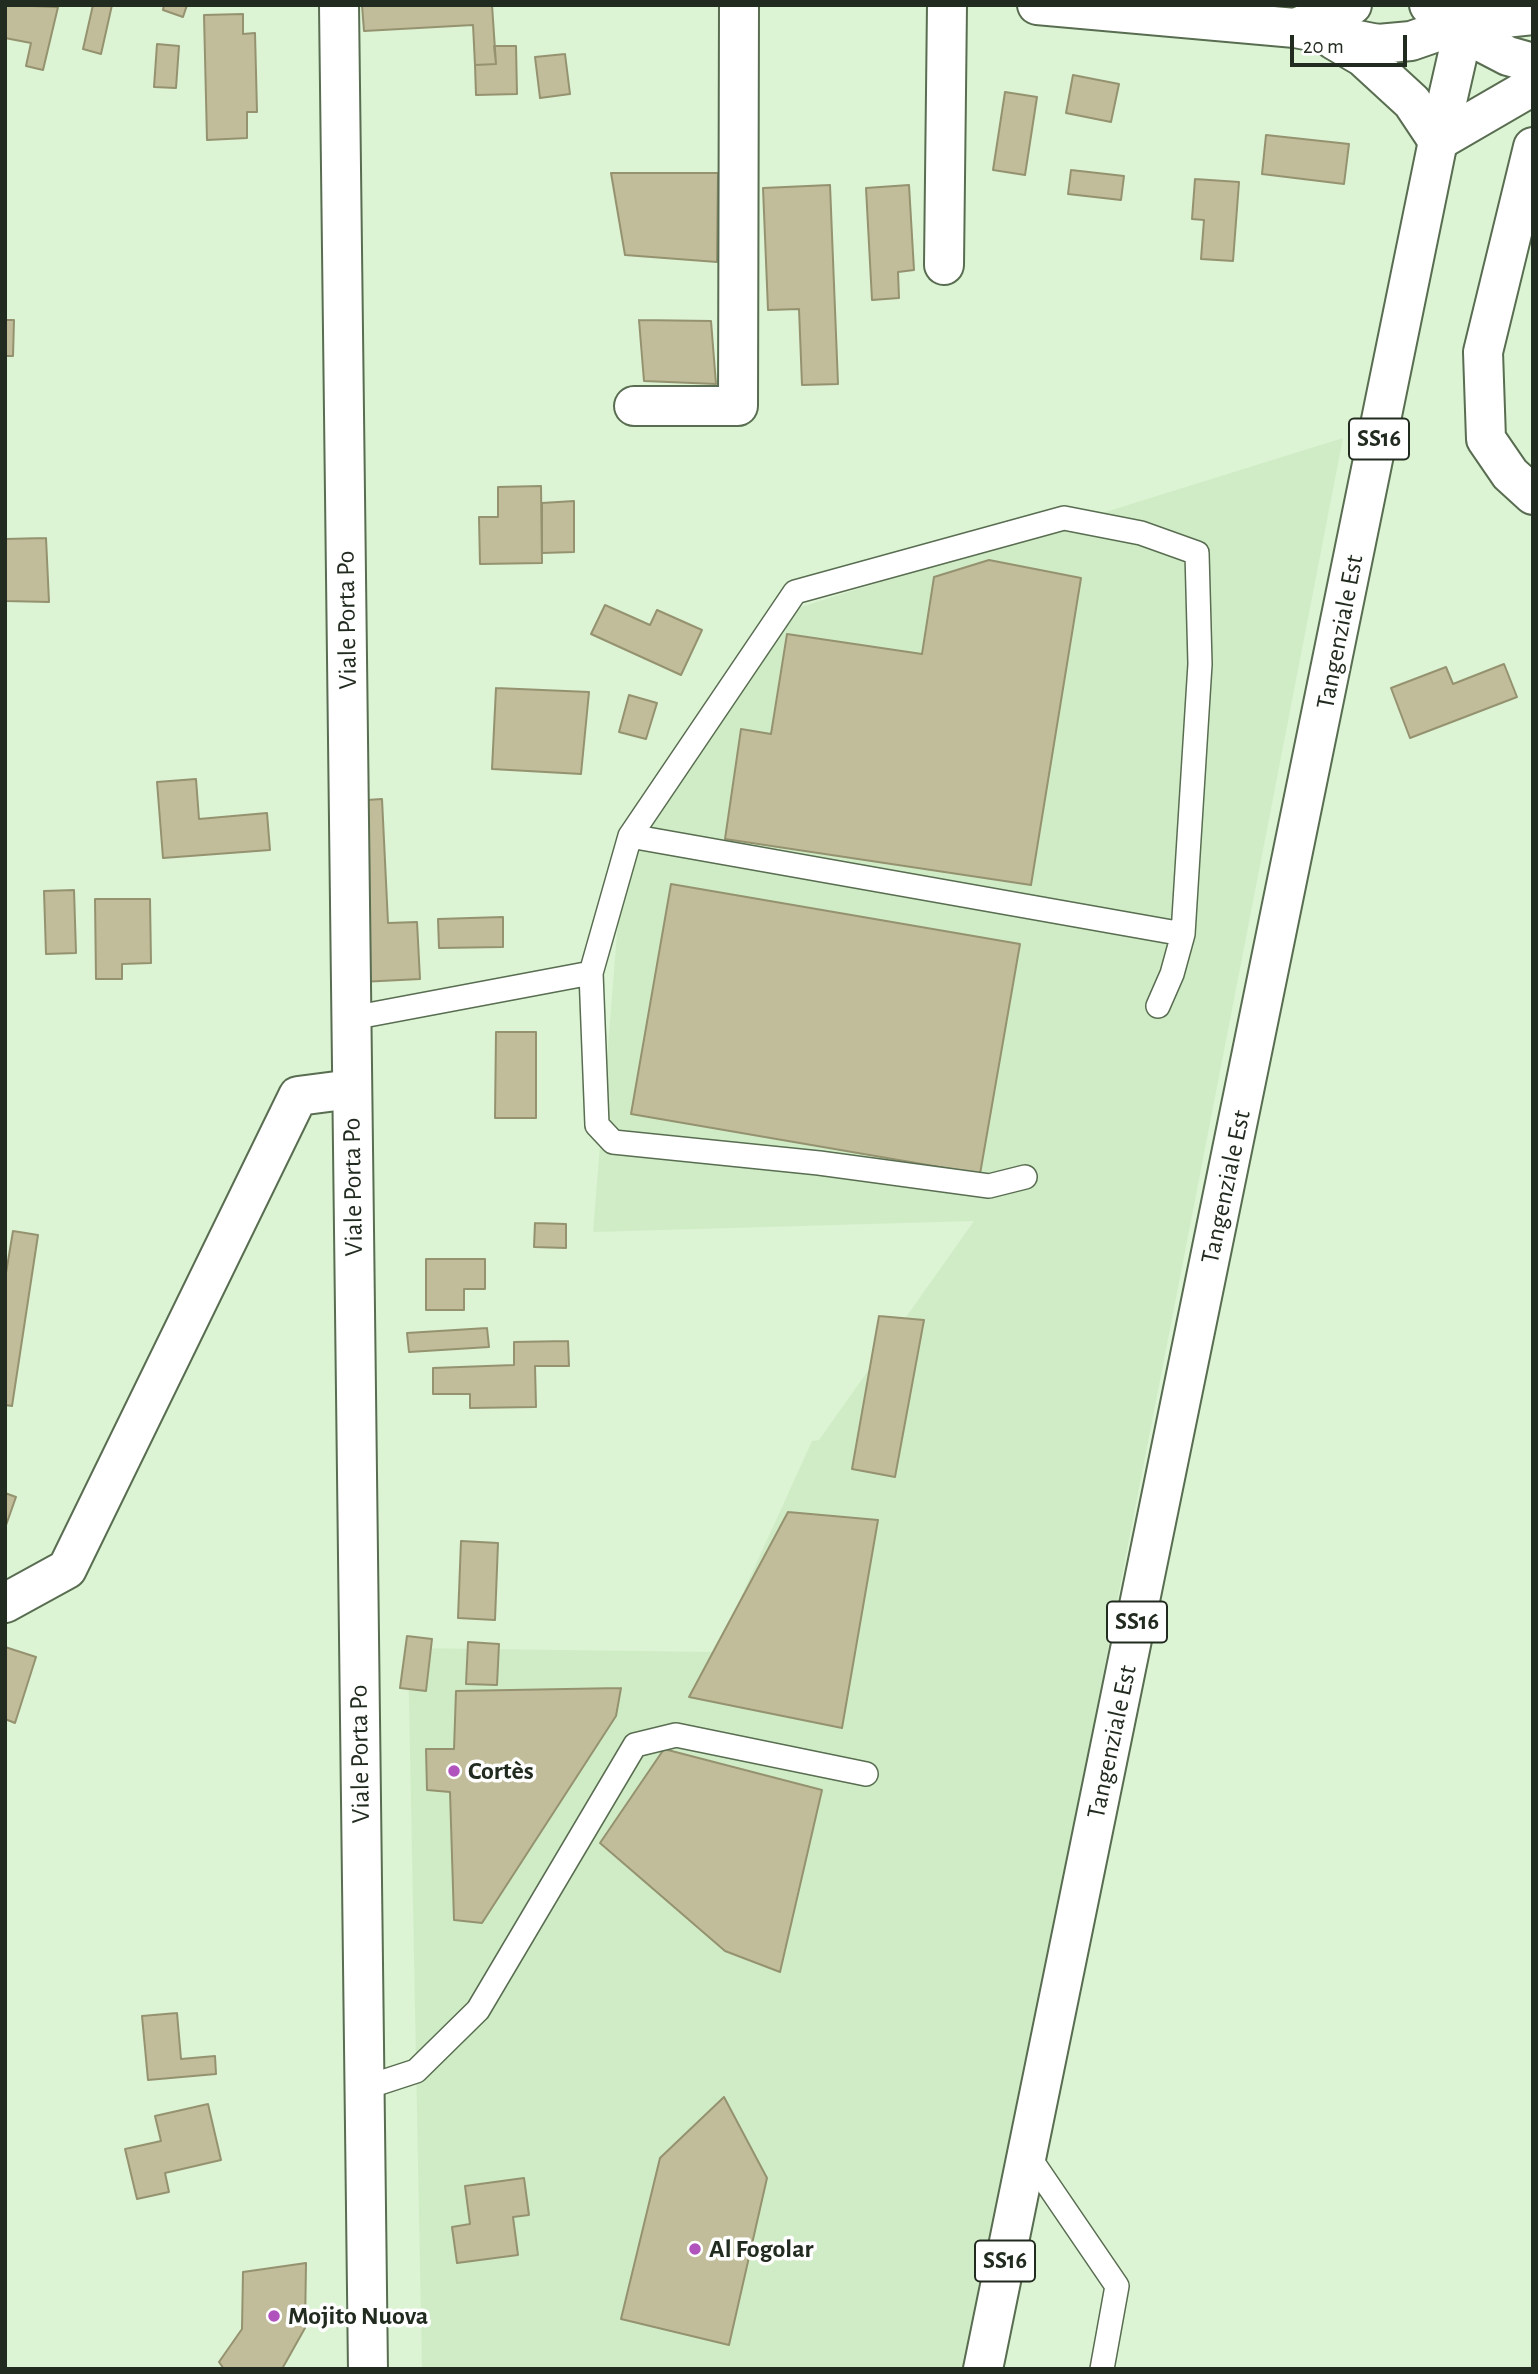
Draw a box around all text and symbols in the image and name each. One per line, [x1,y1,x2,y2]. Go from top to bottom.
scale bar [1293,21,1410,65]
text: 20 m [1303,36,1344,57]
road number: SS16 [1349,418,1409,460]
street label: Viale Porta Po [330,550,364,690]
street label: Tangenziale Est [1310,552,1370,712]
street label: Tangenziale Est [1194,1107,1258,1267]
street label: Viale Porta Po [336,1117,370,1257]
road number: SS16 [1107,1602,1167,1642]
street label: Tangenziale Est [1080,1662,1144,1822]
street label: Viale Porta Po [343,1684,377,1824]
place label: Cortès [468,1755,534,1787]
marker: Cortès [446,1763,462,1779]
place label: Al Fogolar [709,2233,814,2265]
road number: SS16 [975,2240,1035,2282]
marker: Al Fogolar [687,2241,703,2257]
place label: Mojito Nuova [288,2300,428,2332]
marker: Mojito Nuova [266,2308,282,2324]

